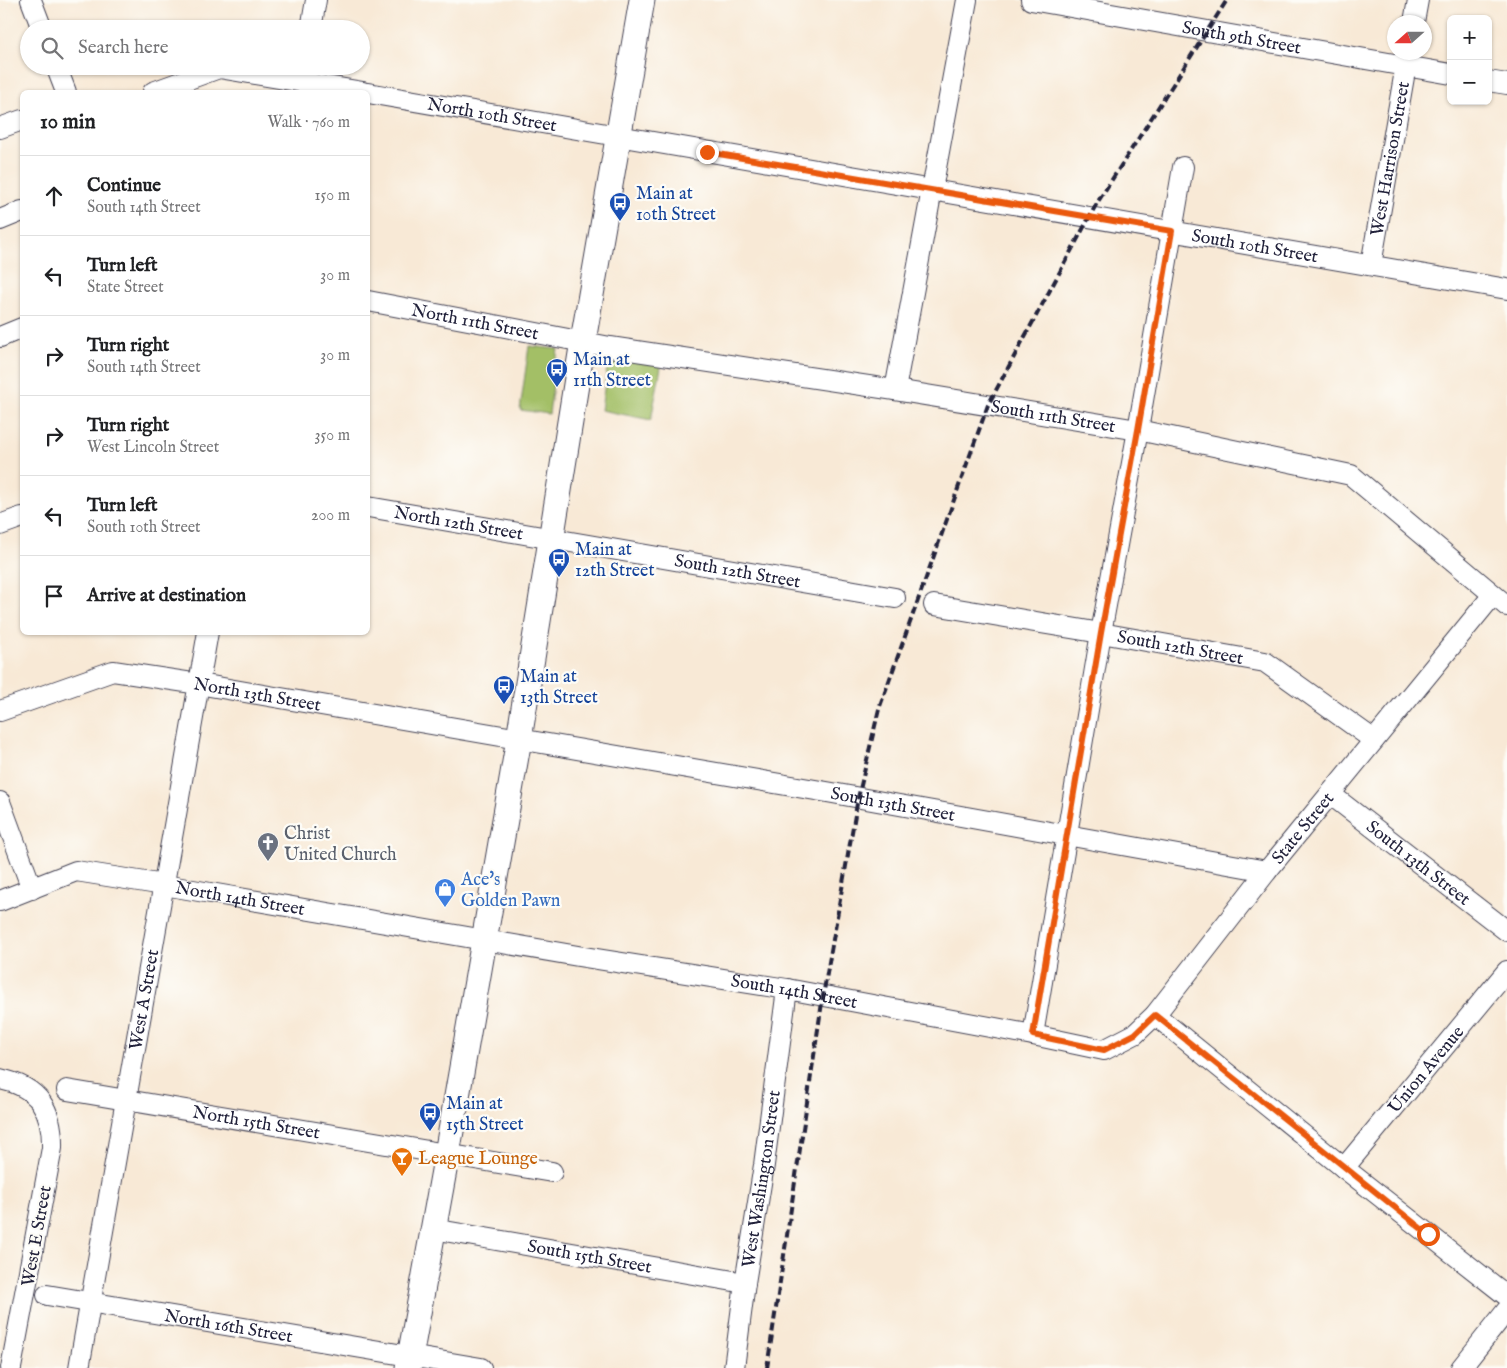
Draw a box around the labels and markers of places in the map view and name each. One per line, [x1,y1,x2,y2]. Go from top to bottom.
place label: Main at 10th Street [636,183,716,227]
bus stop icon: Main at 10th Street [608,191,632,222]
place label: Main at 11th Street [573,349,651,393]
bus stop icon: Main at 11th Street [545,357,569,388]
place label: Main at 12th Street [575,539,655,583]
bus stop icon: Main at 12th Street [547,547,571,578]
place label: Main at 13th Street [520,666,598,710]
bus stop icon: Main at 13th Street [492,674,516,705]
place label: Christ United Church [284,823,397,867]
church icon: Christ United Church [256,831,280,862]
place label: Ace's Golden Pawn [460,869,561,913]
shop icon: Ace's Golden Pawn [433,877,457,908]
place label: Main at 15th Street [446,1093,524,1137]
bus stop icon: Main at 15th Street [418,1101,442,1132]
bar icon: League Lounge [390,1146,414,1177]
place label: League Lounge [418,1148,538,1171]

